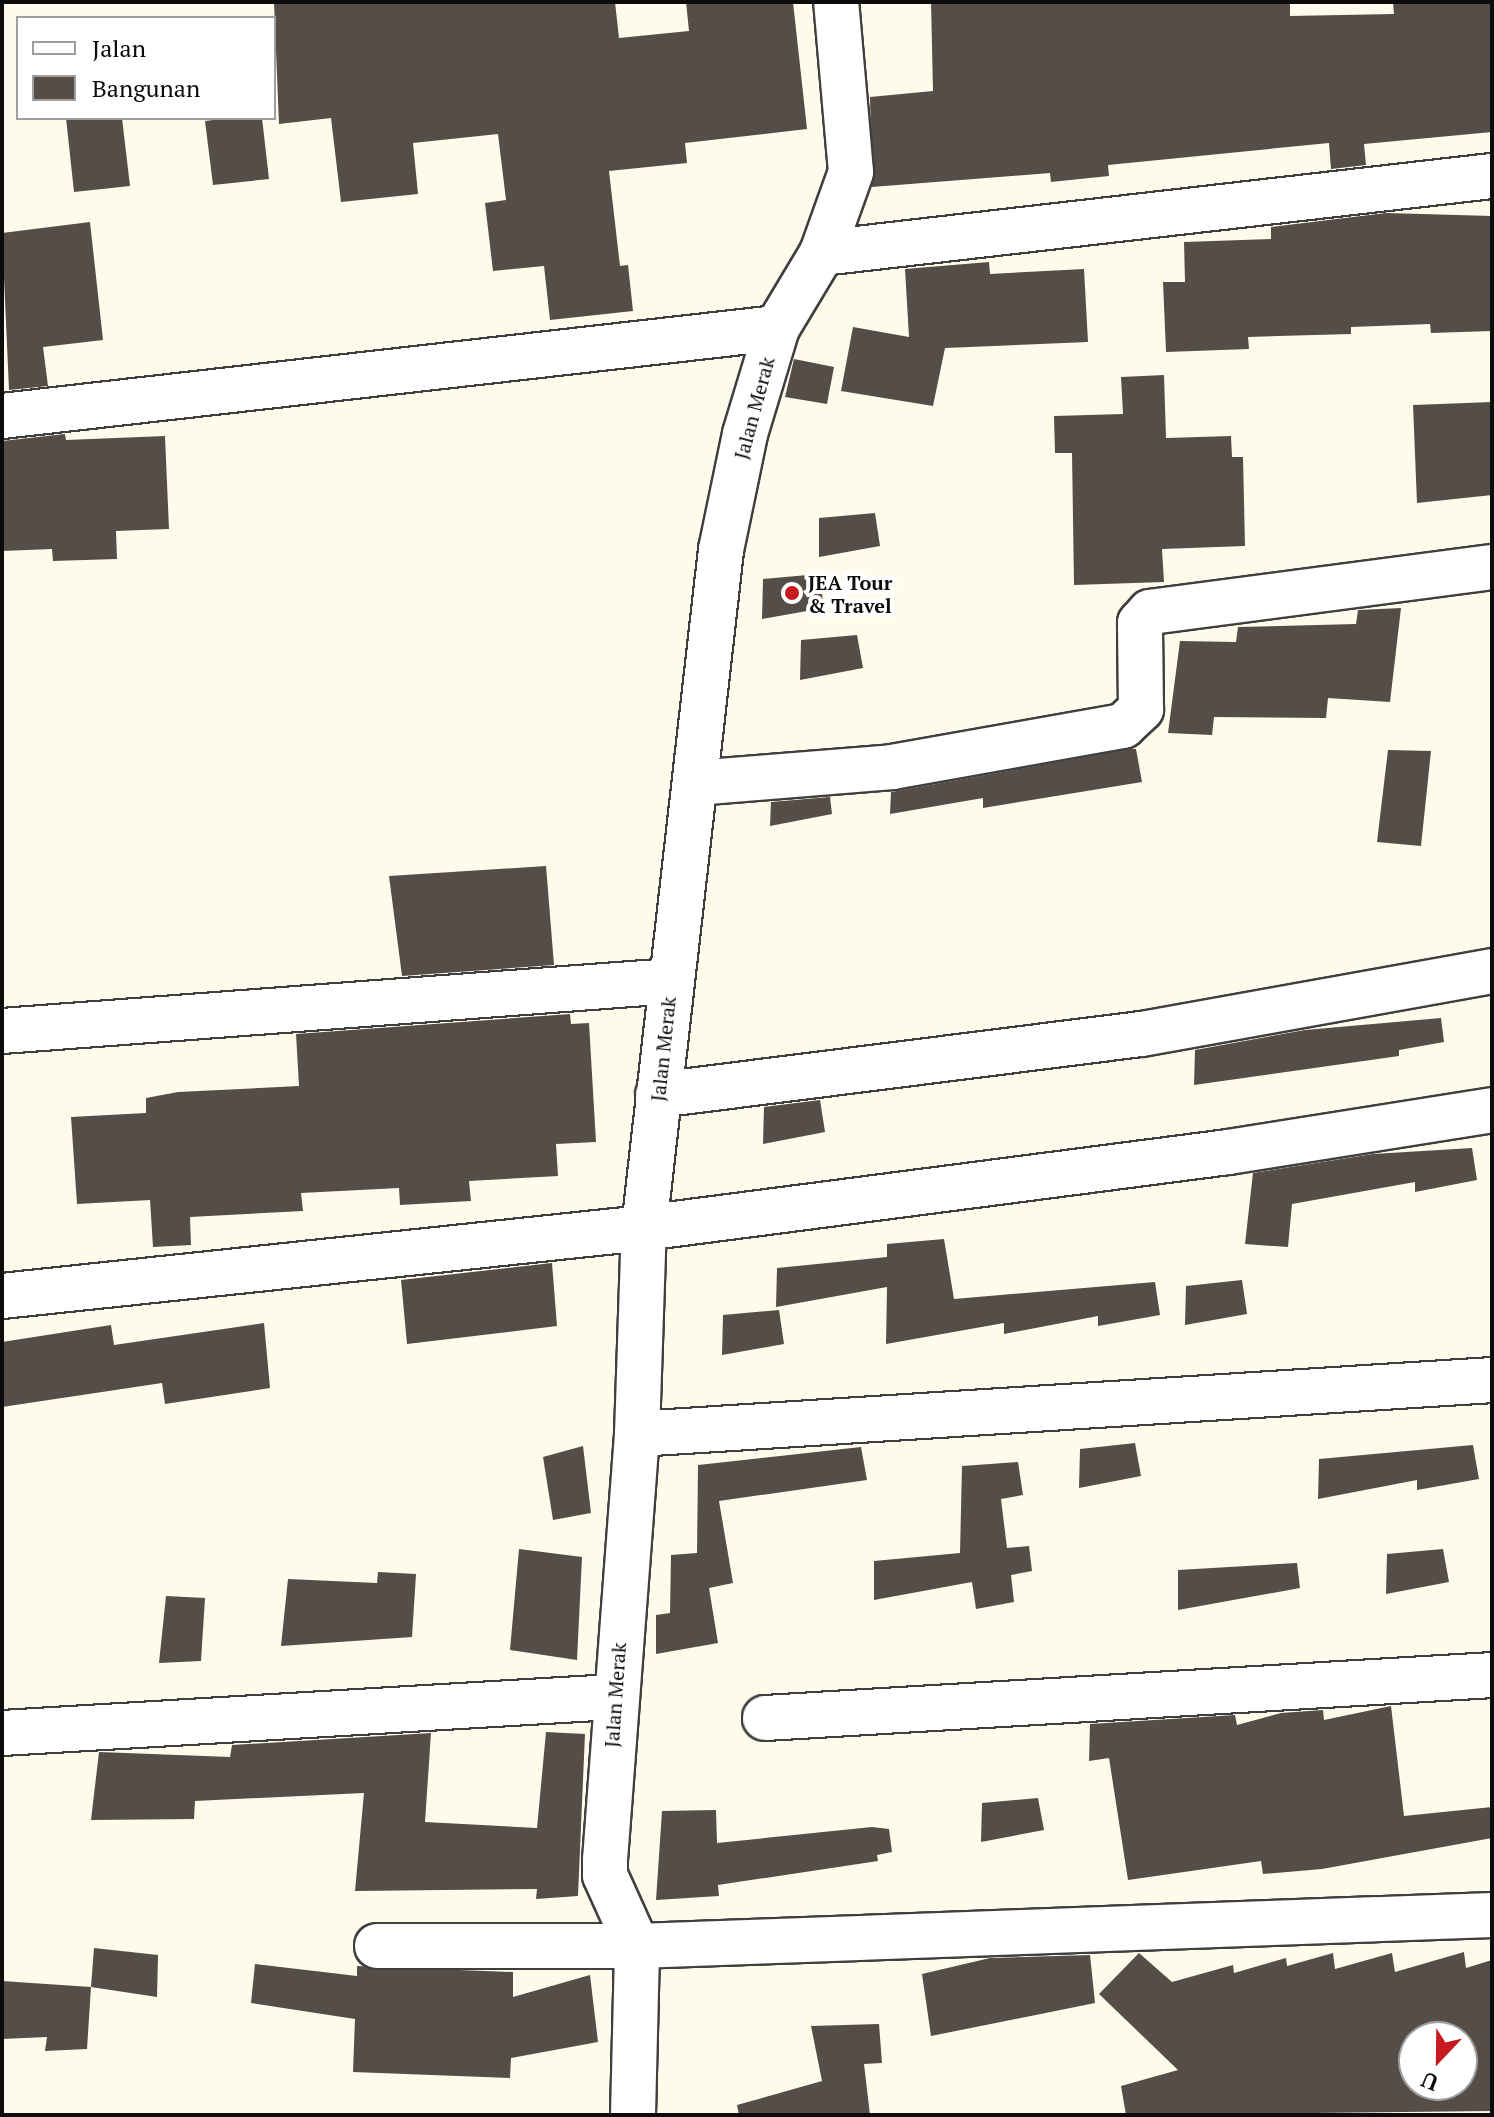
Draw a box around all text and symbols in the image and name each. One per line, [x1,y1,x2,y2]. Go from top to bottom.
legend [16,16,276,120]
text: Jalan [92,32,146,64]
text: Bangunan [92,72,200,104]
street label: Jalan Merak [729,354,779,462]
place label: JEA Tour & Travel [808,570,893,617]
marker: JEA Tour & Travel [783,584,801,602]
street label: Jalan Merak [646,995,680,1103]
street label: Jalan Merak [599,1642,631,1748]
north arrow [1398,2021,1478,2101]
text: U [1417,2065,1442,2098]

